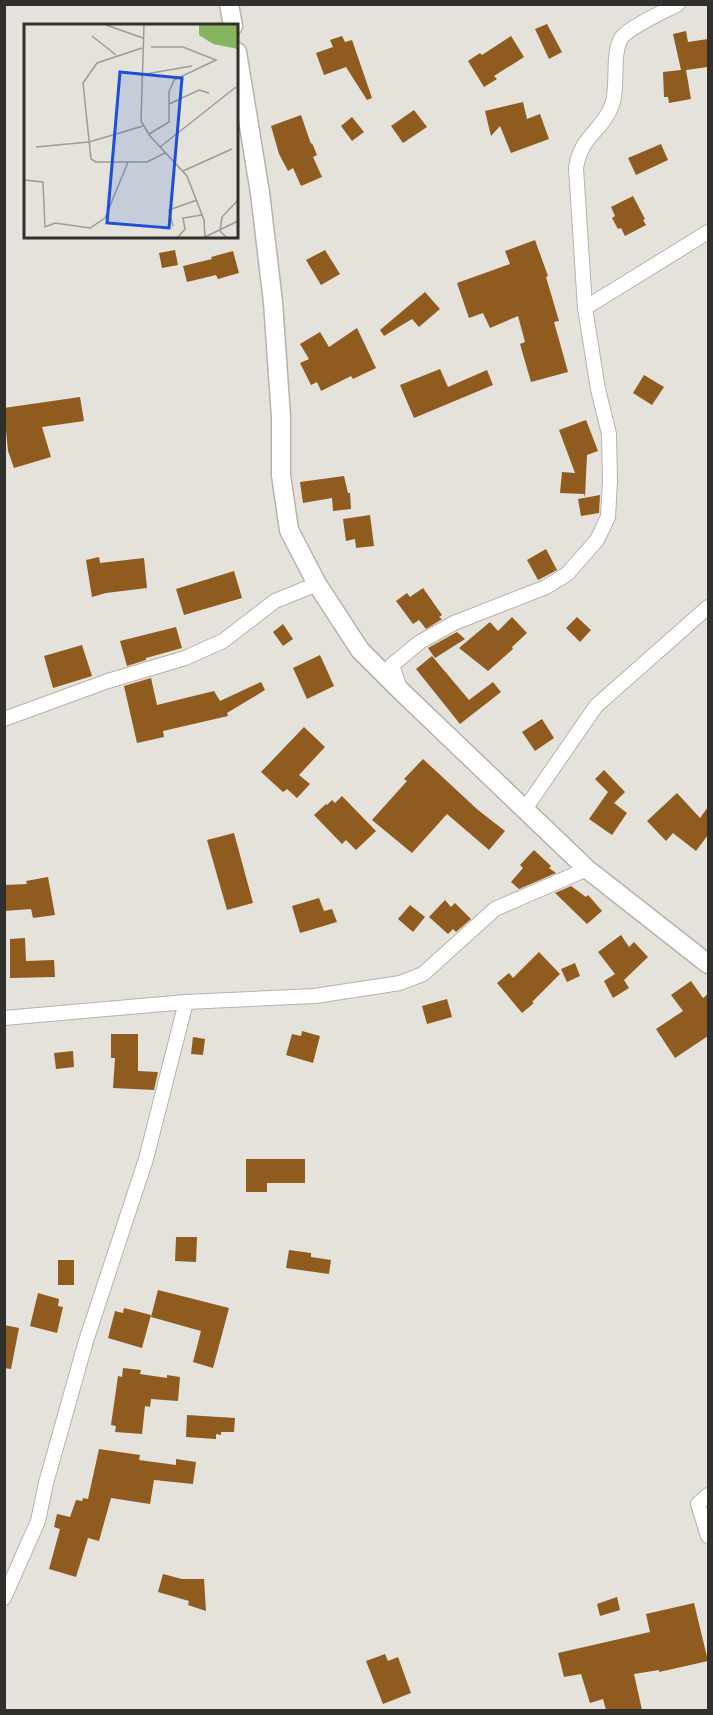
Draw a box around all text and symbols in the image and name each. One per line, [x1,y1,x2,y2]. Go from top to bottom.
inset map [24,24,238,238]

